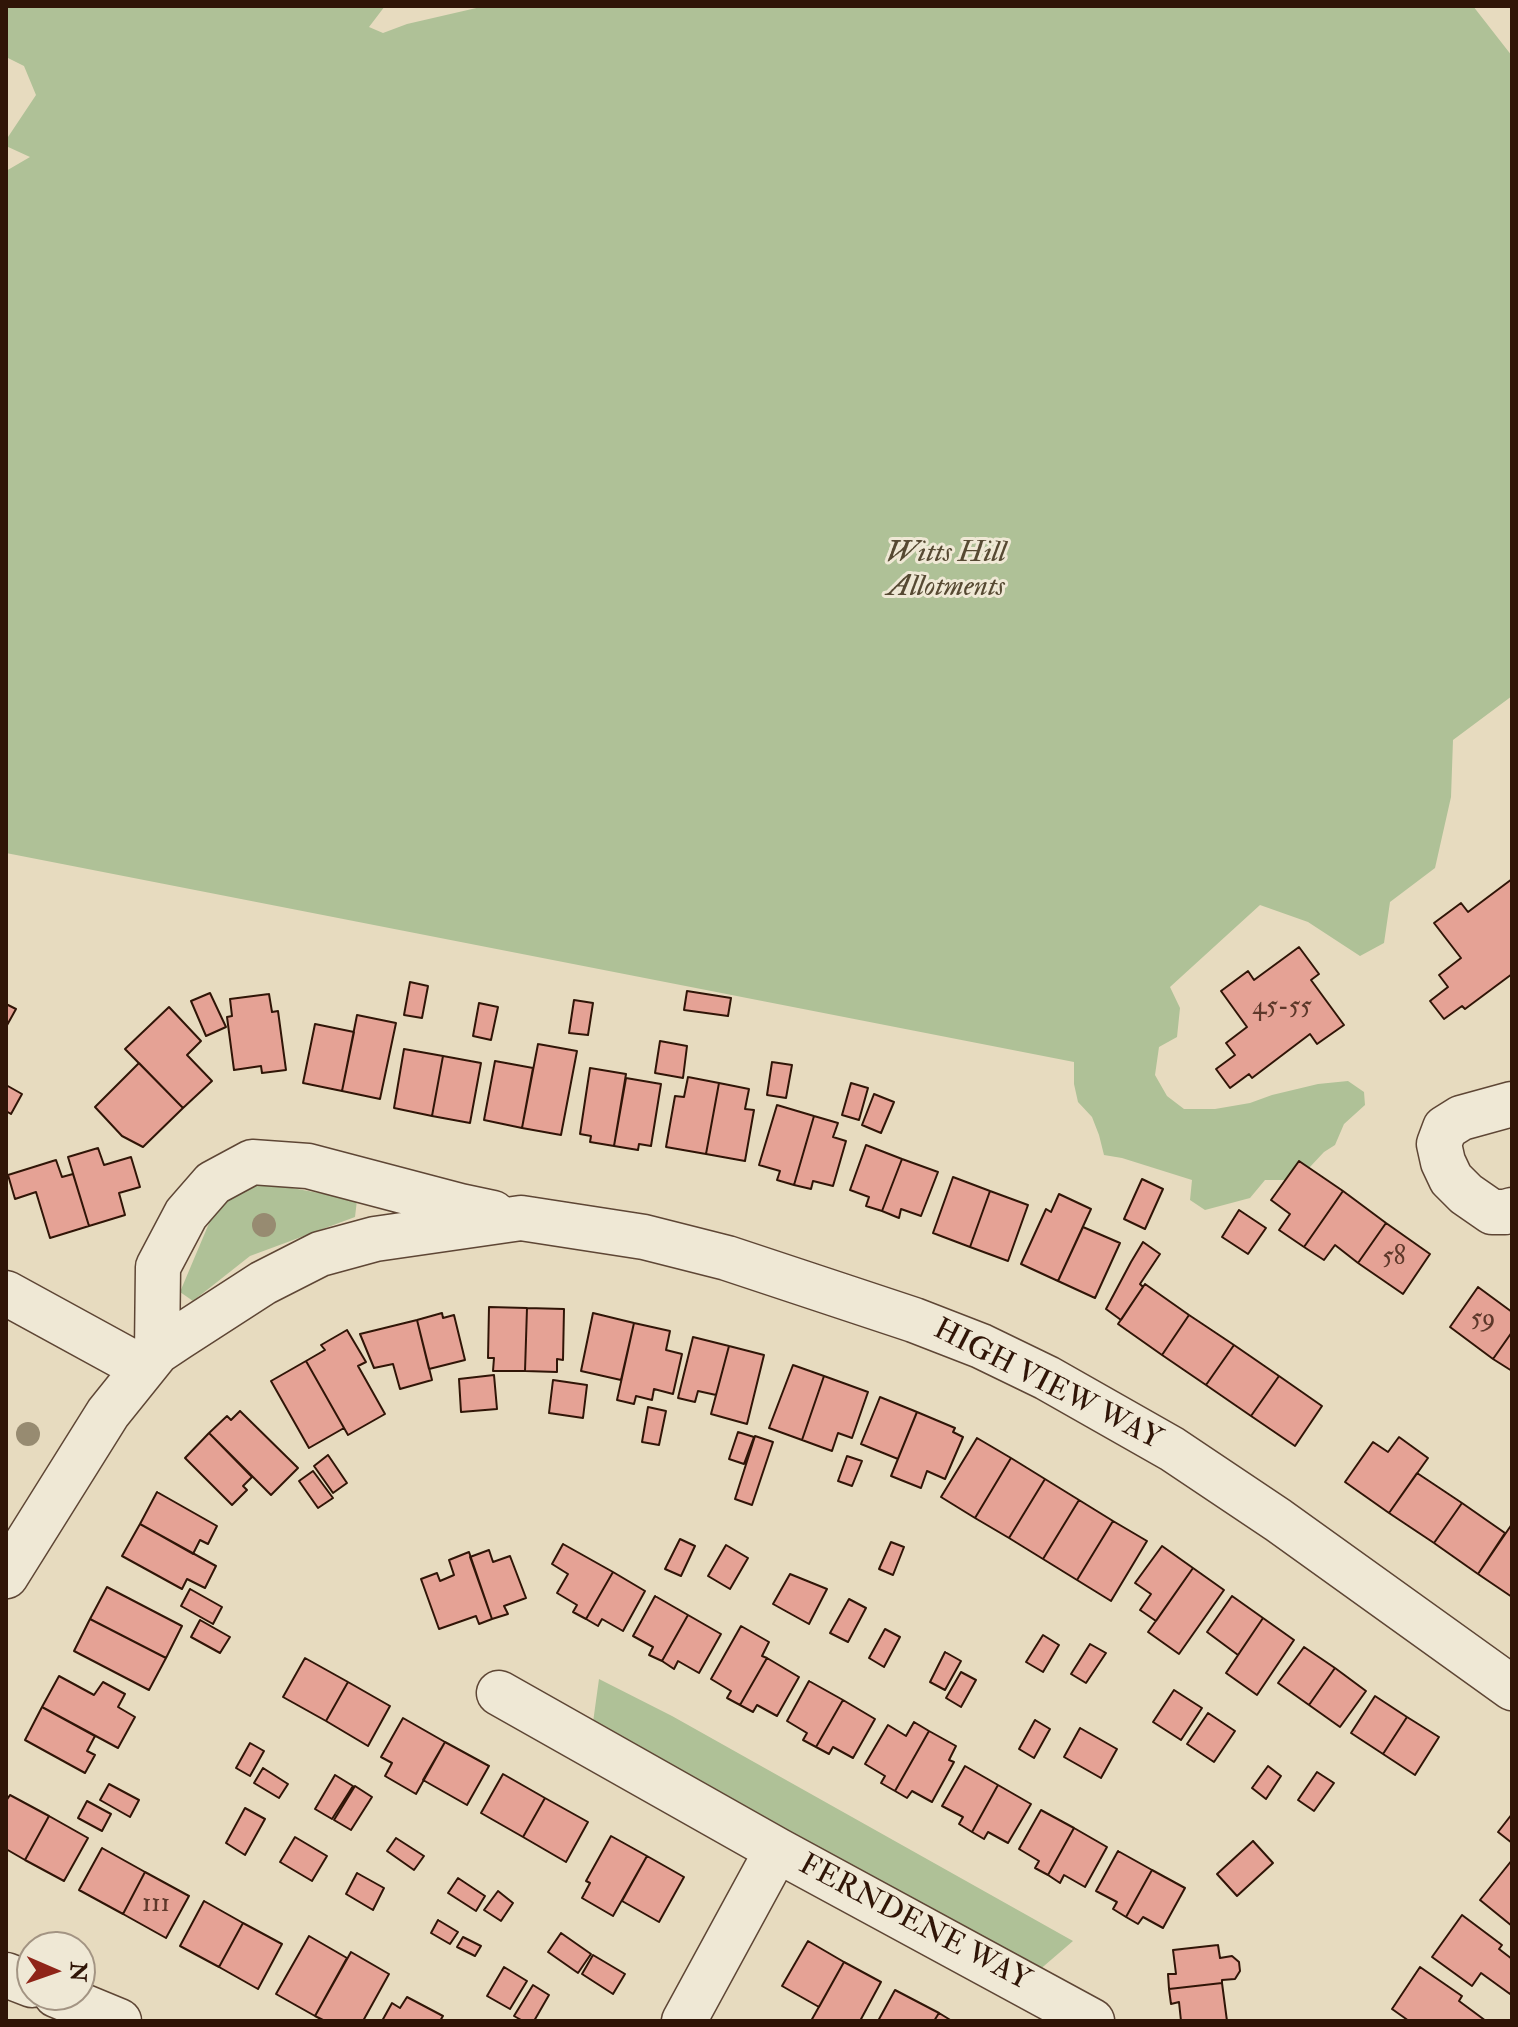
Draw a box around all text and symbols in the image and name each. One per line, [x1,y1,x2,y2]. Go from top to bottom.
park label: Witts Hill Allotments [886,537,1006,608]
house number: 45-55 [1252,992,1312,1024]
house number: 58 [1382,1242,1406,1274]
house number: 59 [1471,1304,1495,1336]
street label: HIGH VIEW WAY [927,1313,1167,1459]
street label: FERNDENE WAY [792,1848,1036,2000]
house number: 111 [142,1889,170,1921]
north arrow [16,1931,96,2011]
text: N [64,1961,92,1982]

